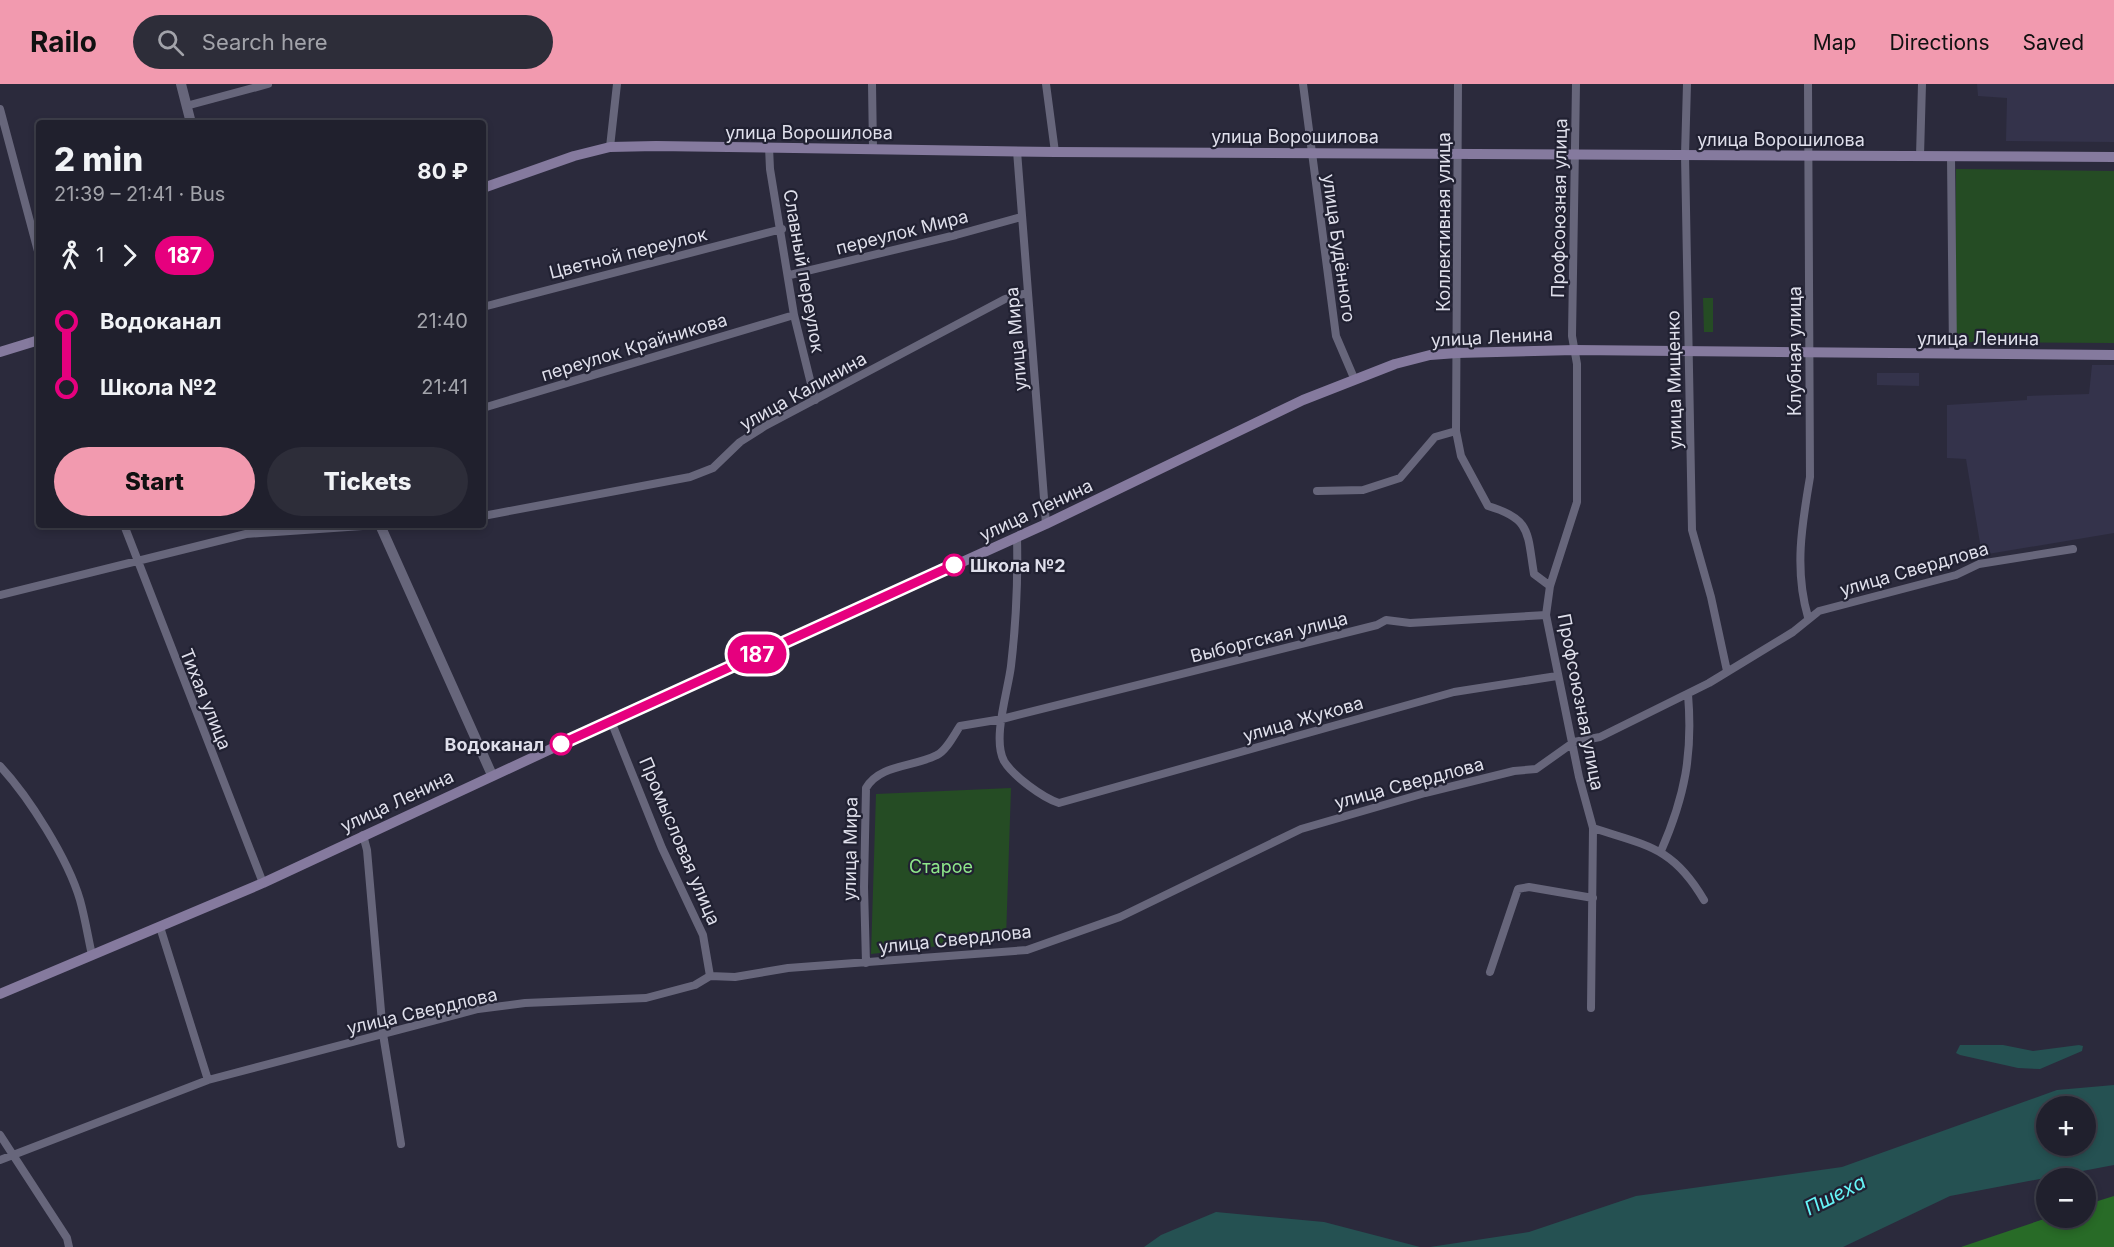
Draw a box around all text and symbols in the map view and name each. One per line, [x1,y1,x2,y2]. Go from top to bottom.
search box [133,15,553,69]
text: Railo [30,25,97,59]
icon: search [154,26,187,59]
text: Search here [202,29,328,55]
text: Map [1813,30,1856,55]
text: Directions [1889,30,1990,55]
text: Saved [2023,30,2084,55]
street label: Профсоюзная улица [1547,118,1571,298]
street label: улица Ворошилова [725,122,893,143]
street label: улица Ворошилова [1211,126,1379,147]
street label: улица Ворошилова [1697,129,1865,150]
street label: Коллективная улица [1433,132,1454,312]
text: 2 min [54,139,143,179]
text: 80 ₽ [417,158,468,184]
street label: улица Будённого [1318,173,1360,323]
text: 21:39 – 21:41 · Bus [54,182,225,206]
street label: Славный переулок [779,188,829,355]
street label: переулок Мира [834,205,970,259]
street label: Цветной переулок [547,223,709,283]
icon: walk [54,239,87,272]
icon: forward [113,239,146,272]
text: 1 [96,243,104,267]
text: 187 [167,243,202,268]
street label: улица Мира [1001,286,1031,392]
street label: Клубная улица [1784,286,1805,416]
text: Водоканал [100,308,222,334]
text: 21:40 [416,309,468,333]
street label: переулок Крайникова [539,309,729,385]
street label: улица Мищенко [1662,310,1686,450]
street label: улица Ленина [1430,323,1554,351]
street label: улица Ленина [1917,328,2039,349]
street label: улица Калинина [736,348,870,434]
text: Школа №2 [100,374,217,400]
text: 21:41 [421,375,468,399]
button: Start [54,447,255,516]
button: Tickets [267,447,468,516]
street label: улица Ленина [976,475,1096,545]
street label: улица Свердлова [1837,538,1991,600]
marker: Школа №2 [943,554,965,576]
place label: Школа №2 [970,555,1066,576]
street label: Выборгская улица [1188,607,1350,667]
street label: Профсоюзная улица [1554,612,1608,792]
line badge: 187 [722,634,792,674]
text: 187 [740,642,774,667]
street label: Тихая улица [176,645,236,753]
street label: улица Жукова [1240,692,1366,746]
marker: Водоканал [550,733,572,755]
place label: Водоканал [445,734,544,755]
street label: улица Свердлова [1332,753,1486,813]
street label: Промысловая улица [635,754,725,928]
street label: улица Ленина [337,766,457,836]
street label: улица Мира [839,797,861,901]
park label: Старое [909,856,973,877]
street label: улица Свердлова [877,921,1033,957]
street label: улица Свердлова [345,983,499,1039]
map controls [2036,1096,2096,1228]
button: + [2036,1096,2096,1156]
button: − [2036,1168,2096,1228]
water label: Пшеха [1800,1169,1870,1221]

